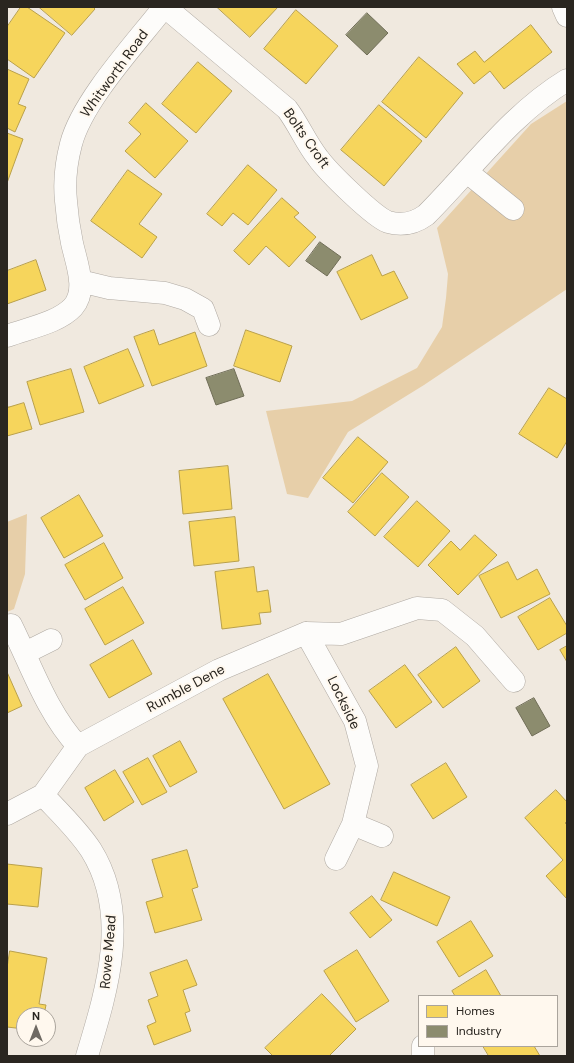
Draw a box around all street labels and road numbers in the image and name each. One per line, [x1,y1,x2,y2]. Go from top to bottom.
street label: Whitworth Road [78,27,152,121]
street label: Bolts Croft [279,106,333,172]
street label: Rumble Dene [144,661,228,717]
street label: Lockside [323,674,363,732]
street label: Rowe Mead [97,914,121,990]

